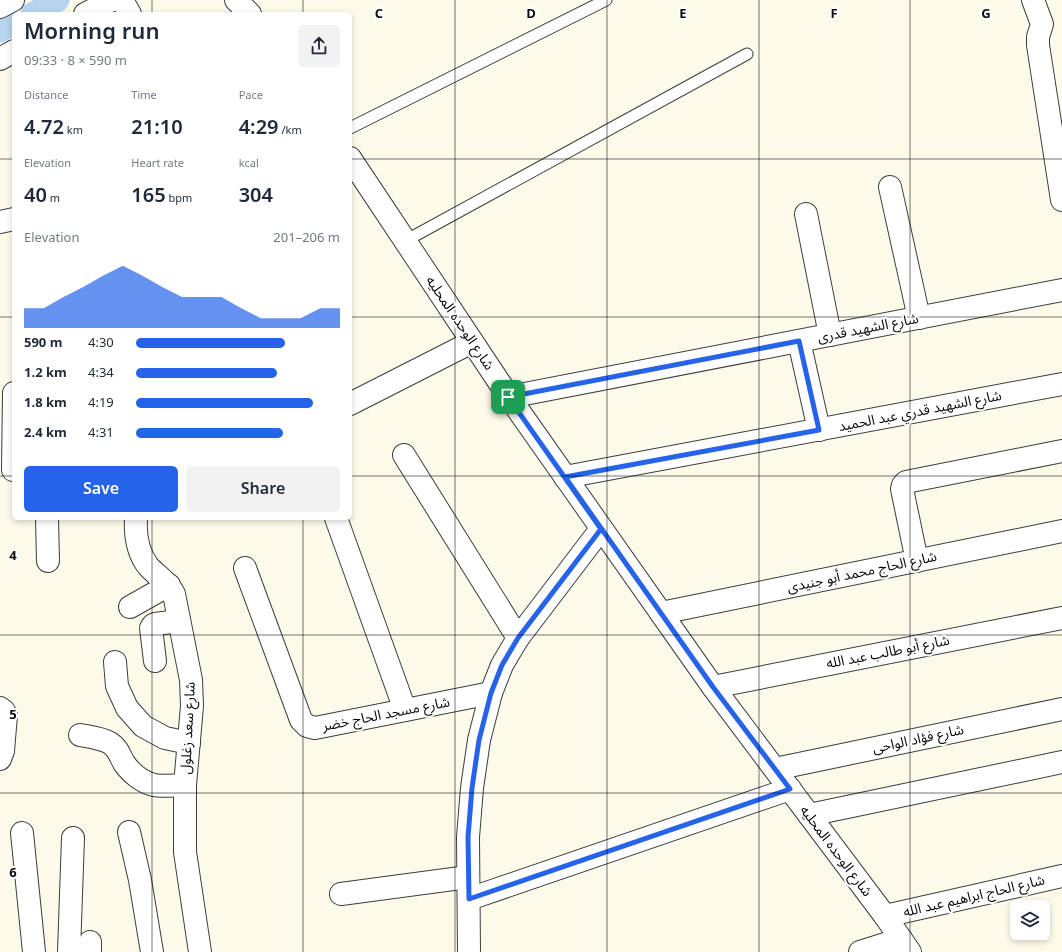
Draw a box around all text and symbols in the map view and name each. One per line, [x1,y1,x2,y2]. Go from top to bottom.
text: C [375,0,383,28]
text: D [526,0,536,28]
text: E [679,0,687,28]
text: F [830,0,838,28]
text: G [981,0,991,28]
text: Morning run [24,9,160,55]
button: share [298,25,340,67]
text: 09:33 · 8 × 590 m [24,47,127,75]
text: Distance [24,84,69,107]
text: Time [131,84,157,107]
text: Pace [239,84,263,107]
text: 4.72 [24,107,64,149]
text: 21:10 [131,107,183,149]
text: 4:29 [239,107,279,149]
text: km [64,119,83,142]
text: /km [279,119,302,142]
text: Elevation [24,152,71,175]
text: Heart rate [131,152,184,175]
text: kcal [239,152,259,175]
text: 40 [24,175,47,217]
text: 165 [131,175,166,217]
text: 304 [239,175,273,217]
text: m [47,187,60,210]
text: bpm [166,187,192,210]
text: Elevation [24,224,80,252]
text: 201–206 m [273,224,340,252]
street label: شارع الوحده المحليه [417,269,503,377]
street label: شارع الشهيد قدرى [815,304,921,352]
text: 590 m [24,329,62,357]
text: 4:30 [88,329,114,357]
text: 1.2 km [24,359,67,387]
text: 4:34 [88,359,114,387]
pin [491,380,525,414]
street label: شارع الشهيد قدري عبد الحميد [836,381,1004,441]
icon: arrive [497,386,519,408]
text: 1.8 km [24,389,67,417]
text: 4:19 [88,389,114,417]
text: 2.4 km [24,419,67,447]
text: 4:31 [88,419,114,447]
button: Save [24,466,178,512]
button: Share [186,466,340,512]
text: 4 [9,542,17,570]
street label: شارع الحاج محمد أبو جنيدى [784,542,940,602]
street label: شارع أبو طالب عبد الله [824,626,952,678]
street label: شارع سعد زغلول [171,681,205,775]
street label: شارع مسجد الحاج خضر [319,687,452,741]
text: 5 [9,701,17,729]
street label: شارع فؤاد الواحى [870,715,966,763]
street label: شارع الوحده المحليه [791,798,881,904]
text: 6 [9,859,17,887]
street label: شارع الحاج ابراهيم عبد الله [900,866,1048,926]
map controls [1010,900,1050,940]
button: layers [1010,900,1050,940]

